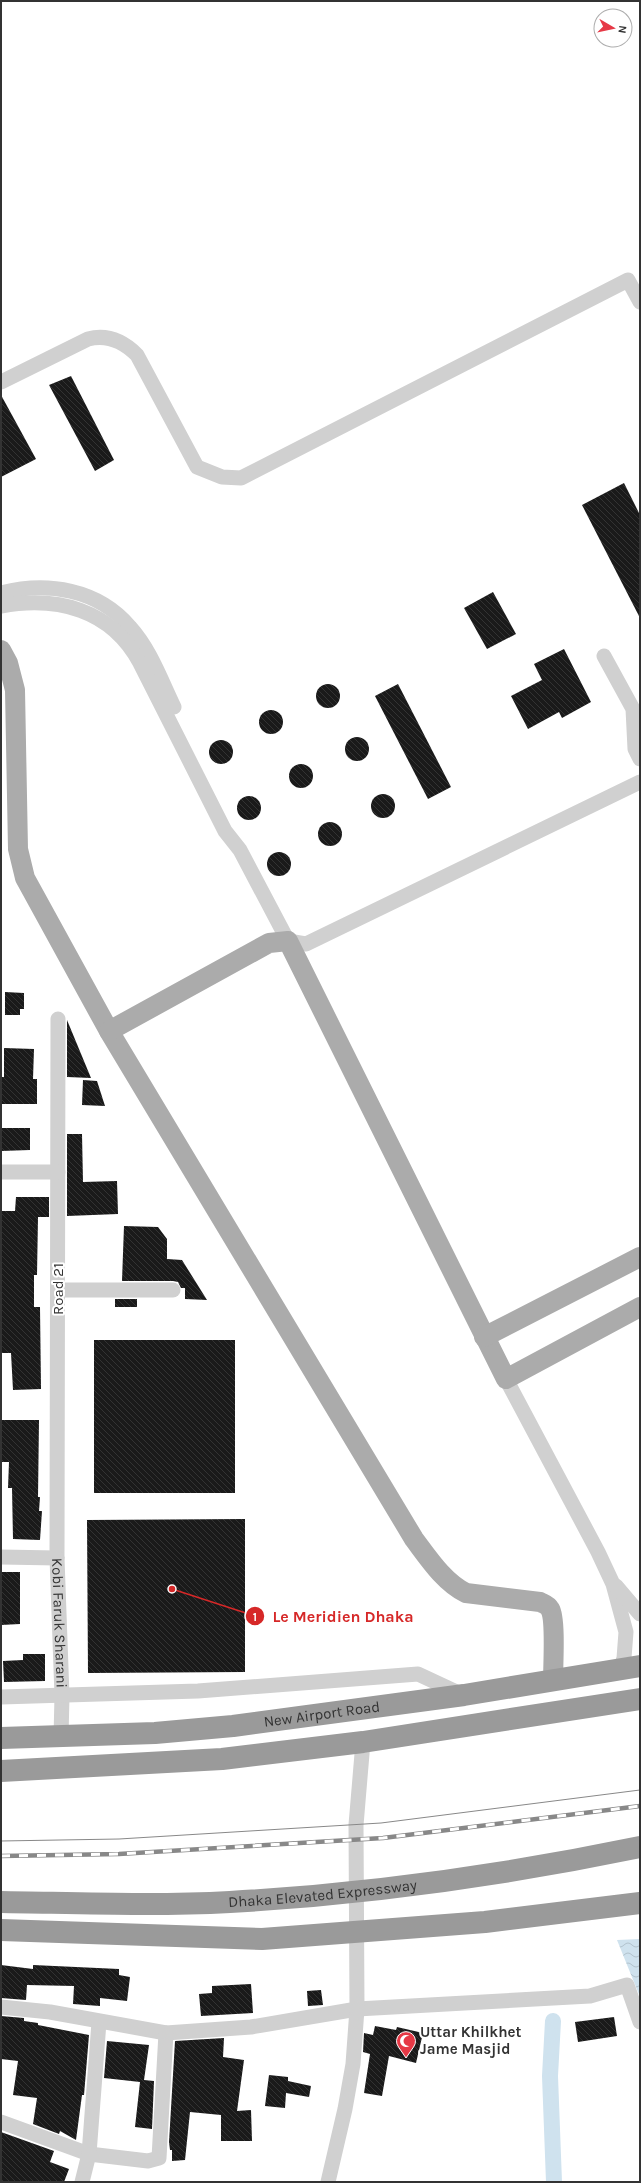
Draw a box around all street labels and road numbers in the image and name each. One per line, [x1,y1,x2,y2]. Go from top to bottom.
street label: Road 21 [49,1263,67,1315]
street label: Kobi Faruk Sharani [48,1558,71,1688]
street label: New Airport Road [263,1697,381,1731]
street label: Dhaka Elevated Expressway [228,1876,418,1911]

